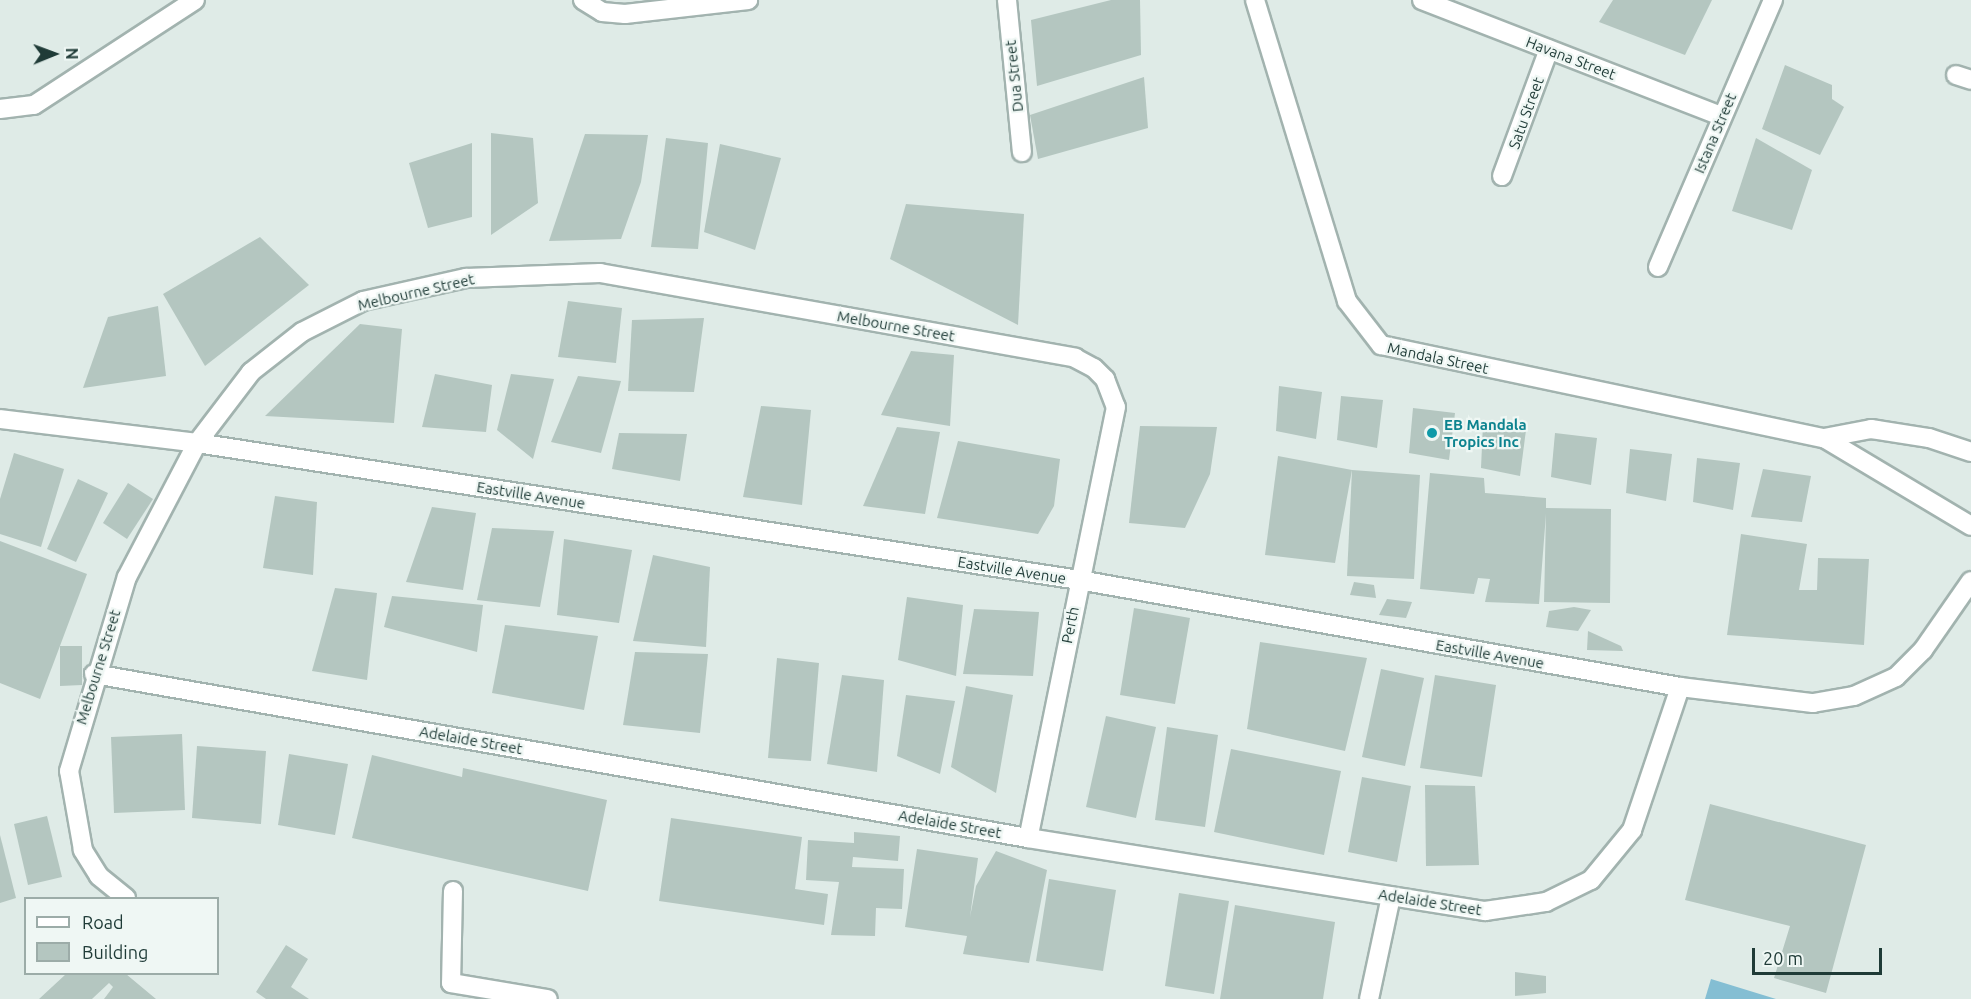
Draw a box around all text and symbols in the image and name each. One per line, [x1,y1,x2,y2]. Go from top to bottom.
north arrow [24,24,84,84]
street label: Havana Street [1524,33,1618,83]
street label: Dua Street [1001,39,1027,113]
text: N [63,48,81,60]
street label: Satu Street [1505,75,1547,151]
street label: Istana Street [1690,90,1740,176]
street label: Melbourne Street [356,270,476,314]
street label: Melbourne Street [836,307,956,345]
street label: Mandala Street [1386,339,1490,377]
place label: EB Mandala Tropics Inc [1444,415,1527,450]
marker: EB Mandala Tropics Inc [1425,426,1439,440]
street label: Eastville Avenue [475,478,587,512]
street label: Eastville Avenue [956,553,1068,587]
street label: Perth [1058,605,1082,645]
street label: Melbourne Street [72,607,124,727]
street label: Eastville Avenue [1434,636,1546,672]
street label: Adelaide Street [418,722,524,758]
street label: Adelaide Street [897,806,1003,842]
street label: Adelaide Street [1377,885,1483,919]
legend [24,897,219,975]
text: Road [82,912,124,932]
scale bar [1755,936,1886,974]
text: Building [82,942,148,962]
text: 20 m [1763,948,1803,968]

